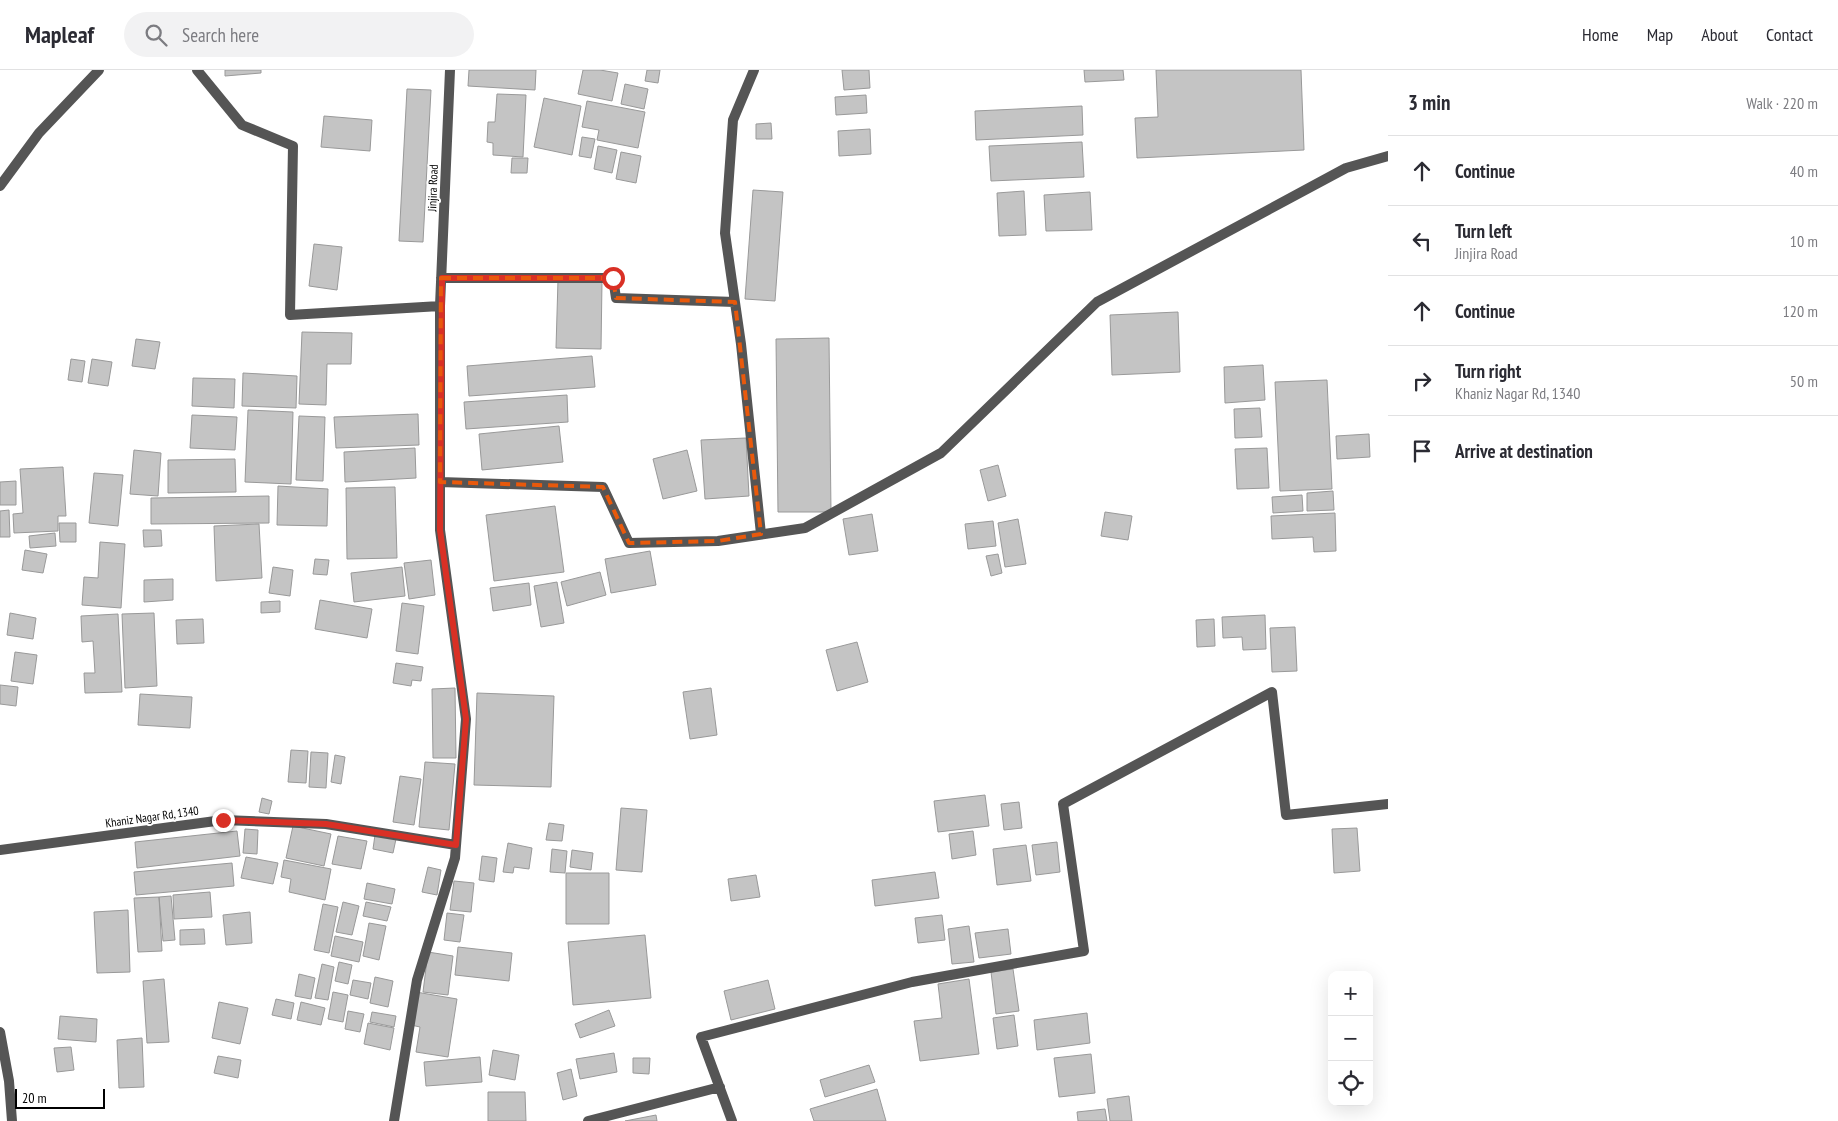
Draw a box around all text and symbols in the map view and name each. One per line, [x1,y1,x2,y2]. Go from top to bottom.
search box [124,12,474,57]
text: Mapleaf [25,19,94,50]
icon: search [142,21,170,49]
text: Search here [182,23,259,47]
text: Home [1582,23,1619,46]
text: Map [1647,23,1673,46]
text: About [1701,23,1738,46]
text: Contact [1766,23,1813,46]
text: 3 min [1408,89,1450,116]
text: Walk · 220 m [1746,93,1818,113]
icon: ahead [1408,157,1436,185]
text: Continue [1455,159,1515,183]
text: 40 m [1790,161,1818,181]
street label: Jinjira Road [424,164,441,213]
text: Turn left [1455,219,1512,243]
icon: left [1408,227,1436,255]
text: 10 m [1790,231,1818,251]
text: Jinjira Road [1455,243,1518,263]
route start [602,267,625,290]
icon: ahead [1408,297,1436,325]
text: Continue [1455,299,1515,323]
text: 120 m [1783,301,1818,321]
text: Turn right [1455,359,1521,383]
icon: right [1408,367,1436,395]
text: 50 m [1790,371,1818,391]
text: Khaniz Nagar Rd, 1340 [1455,383,1580,403]
icon: arrive [1408,437,1436,465]
text: Arrive at destination [1455,439,1593,463]
street label: Khaniz Nagar Rd, 1340 [104,803,200,830]
route end [212,809,235,832]
map controls [1328,971,1373,1106]
button: + [1328,971,1373,1016]
button: − [1328,1016,1373,1061]
button: locate [1328,1061,1373,1106]
scale bar [15,1086,105,1109]
text: 20 m [22,1089,47,1107]

